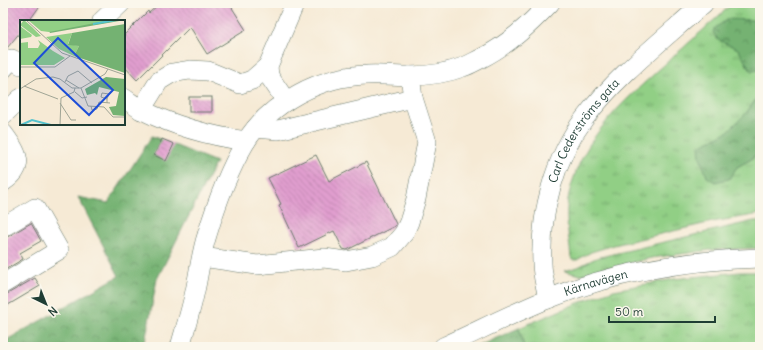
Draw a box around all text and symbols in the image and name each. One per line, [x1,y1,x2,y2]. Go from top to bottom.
inset map [20,20,125,125]
street label: Carl Cederströms gata [545,75,622,185]
street label: Kärnavägen [562,266,629,299]
north arrow [26,284,66,324]
scale bar [609,298,715,324]
text: N [45,304,60,319]
text: 50 m [615,304,644,319]

